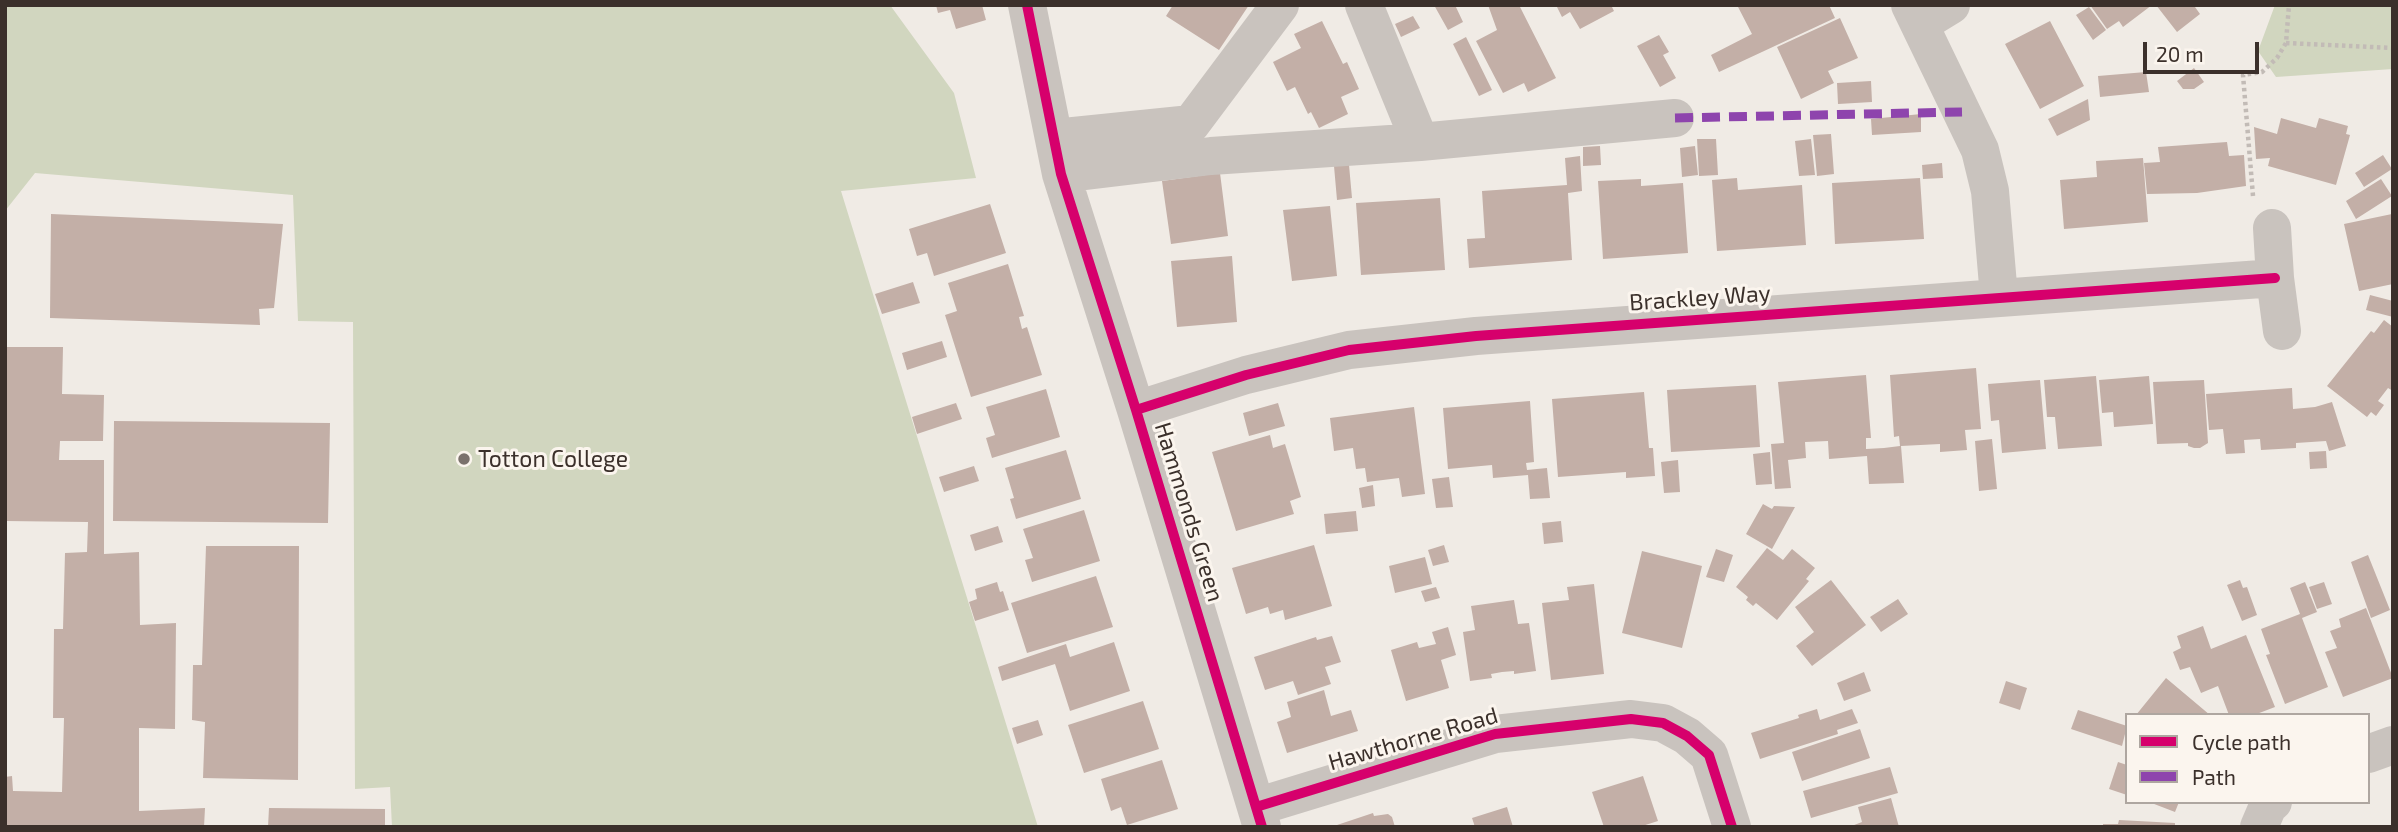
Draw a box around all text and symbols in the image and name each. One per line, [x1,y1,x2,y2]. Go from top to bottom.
scale bar [2146,28,2262,72]
text: 20 m [2156,41,2204,66]
street label: Brackley Way [1628,279,1772,317]
street label: Hammonds Green [1149,419,1229,605]
place label: Totton College [478,445,628,473]
marker: Totton College [456,451,472,467]
street label: Hawthorne Road [1325,702,1501,776]
legend [2125,713,2370,804]
text: Cycle path [2192,729,2291,754]
text: Path [2192,764,2236,789]

